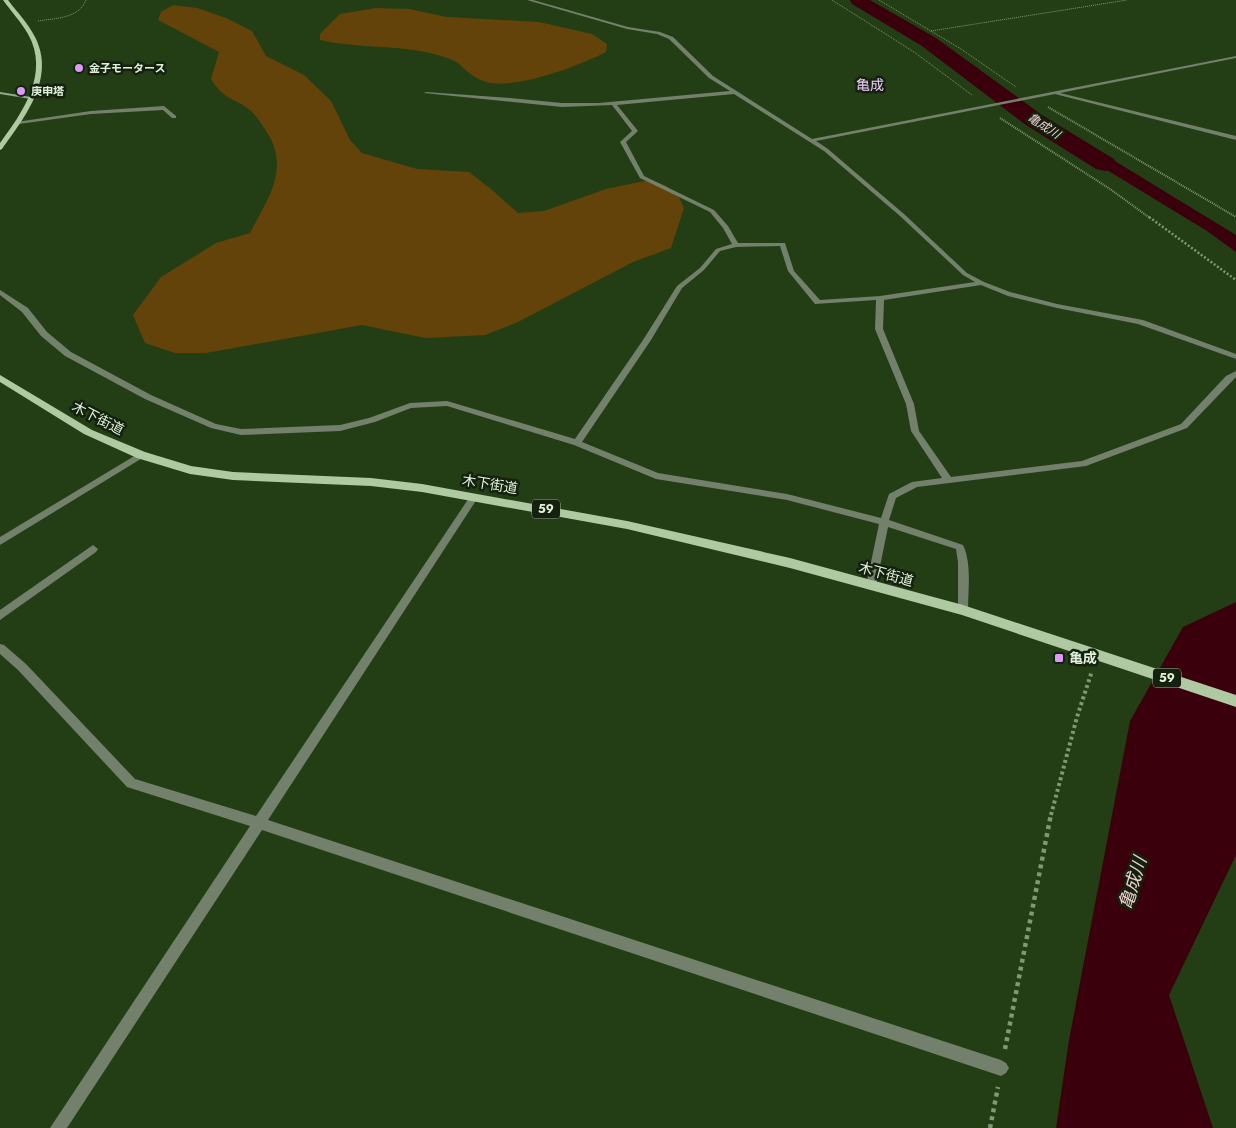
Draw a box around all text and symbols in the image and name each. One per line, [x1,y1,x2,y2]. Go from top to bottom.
place label: 金子モータース [89,60,165,76]
marker: 金子モータース [73,62,85,74]
district label: 亀成 [856,75,884,95]
place label: 庚申塔 [31,83,64,99]
marker: 庚申塔 [15,85,27,97]
water label: 亀成川 [1024,109,1066,144]
street label: 木下街道 [69,396,127,440]
street label: 木下街道 [461,470,519,498]
road number: 59 [532,499,560,518]
street label: 木下街道 [856,557,916,591]
place label: 亀成 [1069,648,1097,668]
marker: 亀成 [1053,652,1065,664]
road number: 59 [1153,668,1181,688]
water label: 亀成川 [1113,851,1154,913]

